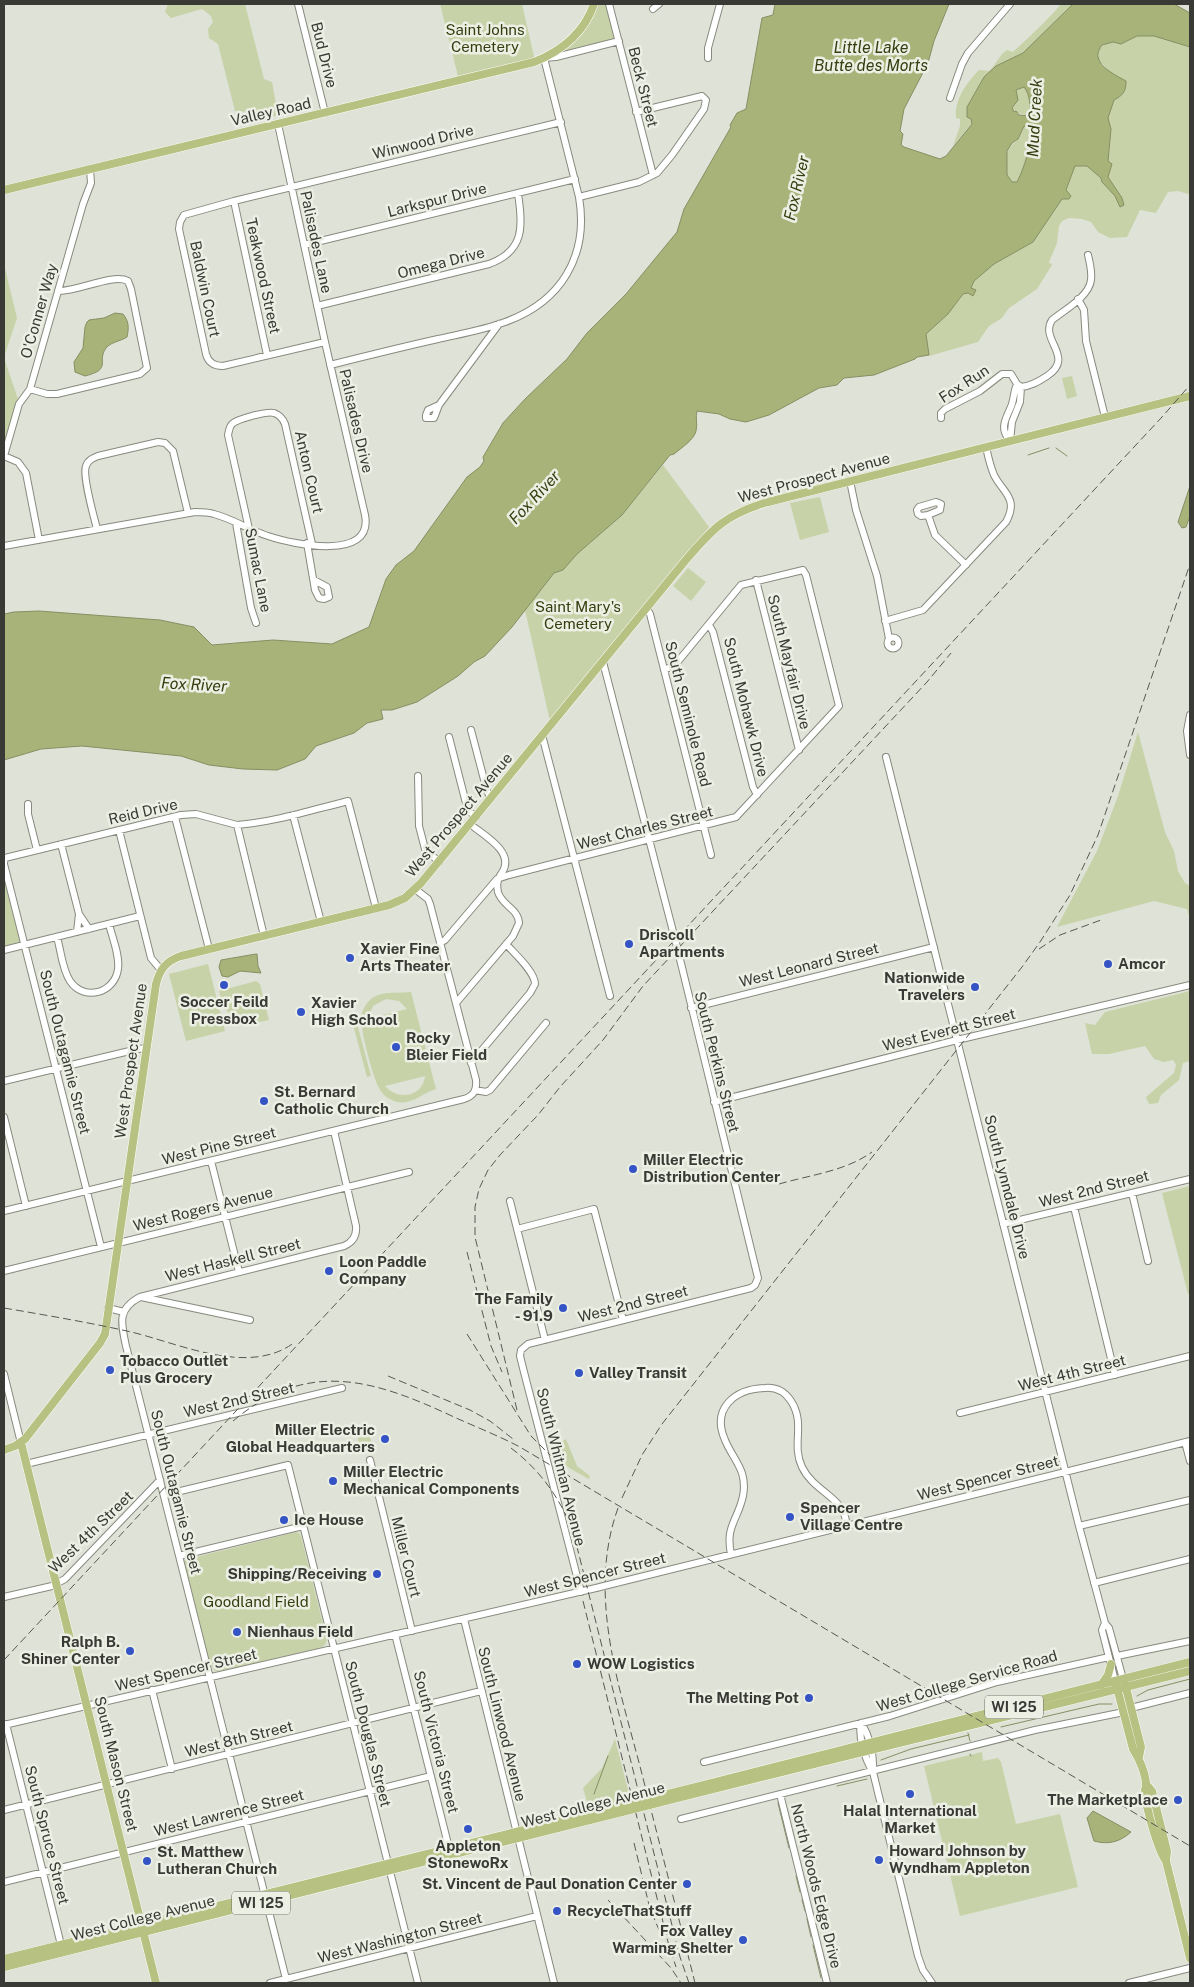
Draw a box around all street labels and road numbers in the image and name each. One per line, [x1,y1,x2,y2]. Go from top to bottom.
street label: Bud Drive [308,20,341,90]
street label: Beck Street [625,45,662,129]
street label: Valley Road [229,94,313,129]
street label: Winwood Drive [371,121,475,162]
street label: Larkspur Drive [386,179,488,220]
street label: Palisades Lane [297,189,336,295]
street label: Teakwood Street [243,216,284,336]
street label: Baldwin Court [187,239,224,339]
street label: Omega Drive [396,243,486,282]
street label: O'Conner Way [17,261,60,360]
street label: Fox Run [936,361,992,406]
street label: Palisades Drive [336,367,377,475]
street label: Anton Court [292,429,327,515]
street label: West Prospect Avenue [736,449,892,506]
street label: Sumac Lane [242,526,275,614]
street label: South Mayfair Drive [765,593,814,731]
street label: South Mohawk Drive [721,635,772,778]
street label: South Seminole Road [662,639,715,788]
street label: West Prospect Avenue [402,749,515,880]
street label: Reid Drive [107,795,179,828]
street label: West Charles Street [575,802,715,853]
street label: West Leonard Street [737,939,881,990]
street label: South Outagamie Street [37,968,94,1136]
street label: West Prospect Avenue [111,982,150,1140]
street label: South Perkins Street [692,990,743,1134]
street label: West Everett Street [881,1005,1017,1054]
street label: South Lynndale Drive [981,1113,1034,1261]
street label: West Pine Street [160,1123,278,1168]
street label: West 2nd Street [1037,1167,1151,1210]
street label: West Rogers Avenue [131,1183,275,1234]
street label: West Haskell Street [163,1234,303,1285]
street label: West 2nd Street [576,1282,690,1325]
street label: West 4th Street [1016,1351,1128,1394]
street label: West 2nd Street [182,1378,296,1421]
street label: South Whitman Avenue [534,1386,589,1548]
street label: South Outagamie Street [148,1408,205,1576]
street label: West Spencer Street [915,1452,1060,1503]
street label: West 4th Street [45,1487,136,1576]
street label: Miller Court [388,1515,425,1599]
street label: West Spencer Street [522,1549,667,1600]
street label: West Spencer Street [113,1645,259,1694]
street label: South Linwood Avenue [475,1645,530,1803]
street label: West College Service Road [874,1647,1059,1715]
street label: South Douglas Street [342,1659,395,1809]
street label: South Victoria Street [411,1669,462,1815]
street label: South Mason Street [91,1694,142,1834]
road number: WI 125 [985,1695,1043,1718]
street label: West 8th Street [183,1717,295,1760]
street label: South Spruce Street [22,1764,73,1906]
street label: West College Avenue [519,1778,666,1831]
street label: West Lawrence Street [152,1786,306,1839]
street label: North Woods Edge Drive [788,1802,845,1970]
street label: West College Avenue [69,1891,216,1944]
road number: WI 125 [232,1892,290,1915]
street label: West Washington Street [316,1909,484,1966]

